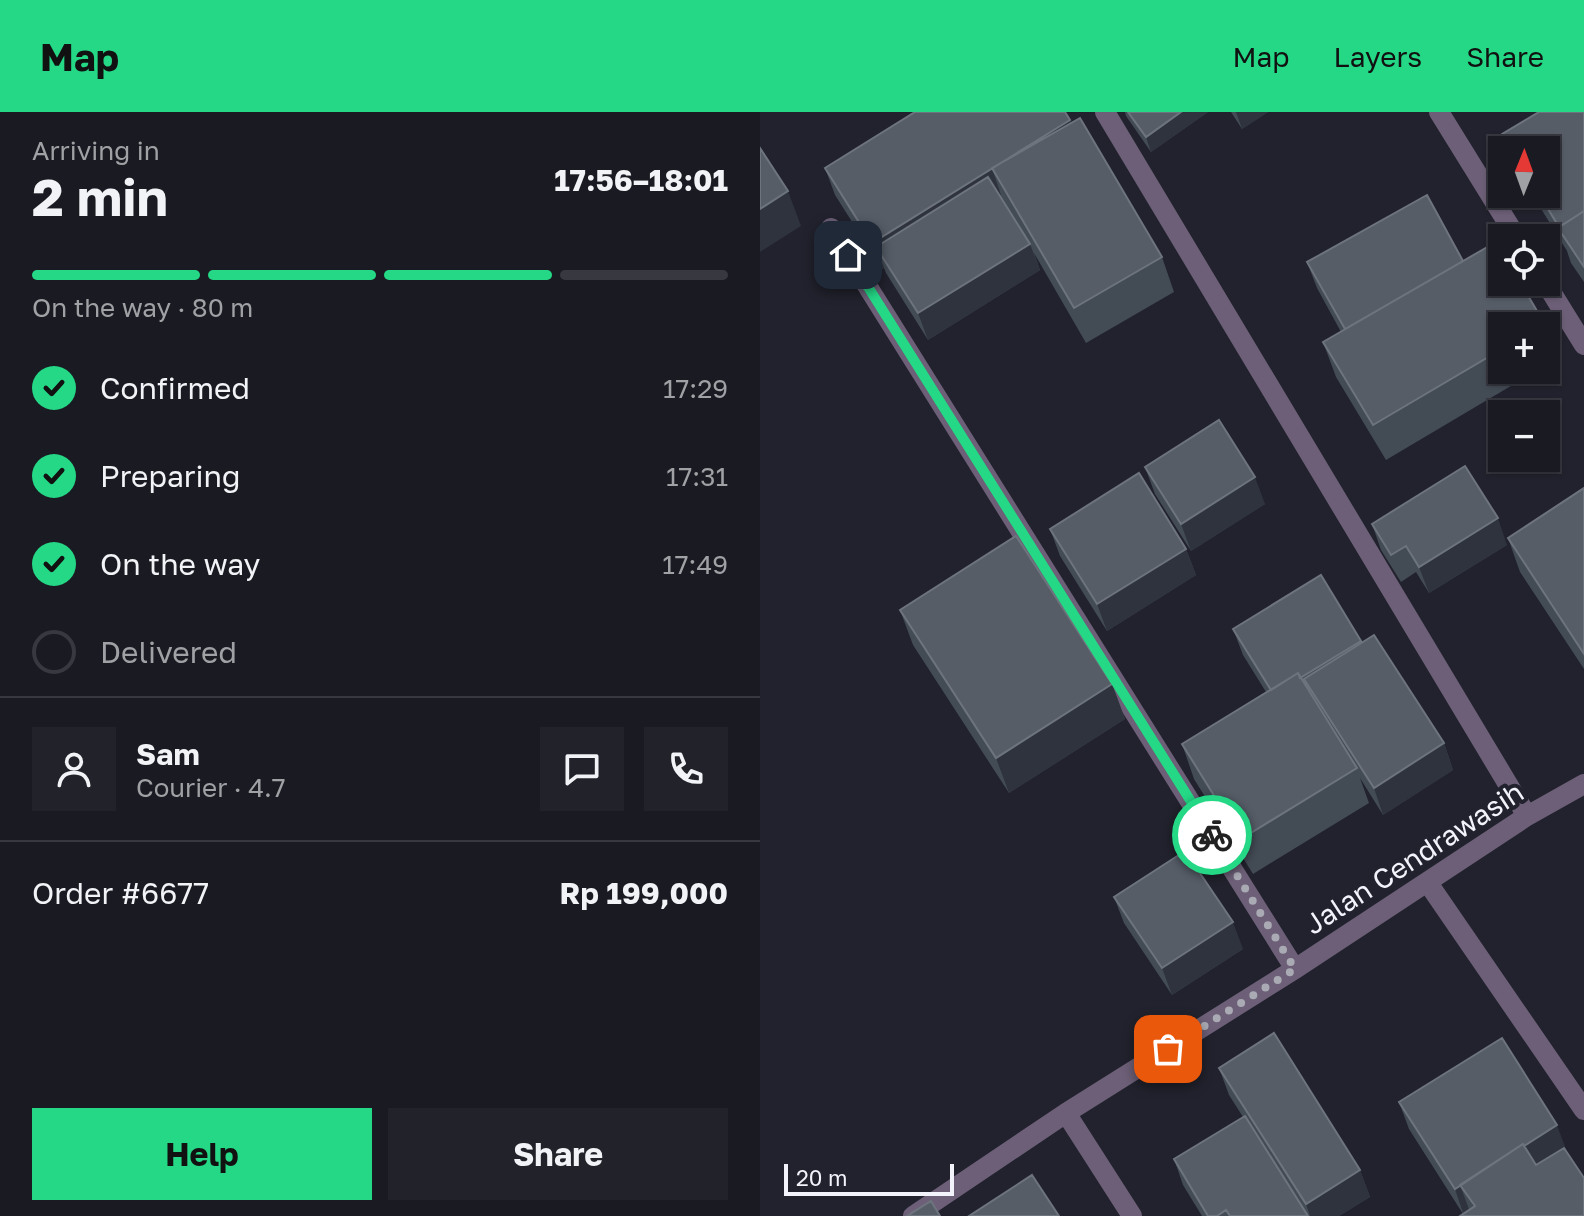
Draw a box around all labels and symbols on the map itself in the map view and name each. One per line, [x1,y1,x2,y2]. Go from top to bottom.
north arrow [1488,136,1560,208]
pin [814,221,882,289]
street label: Jalan Cendrawasih [1298,775,1529,941]
courier [1172,795,1252,875]
pin [1134,1015,1202,1083]
scale bar [784,1160,954,1196]

